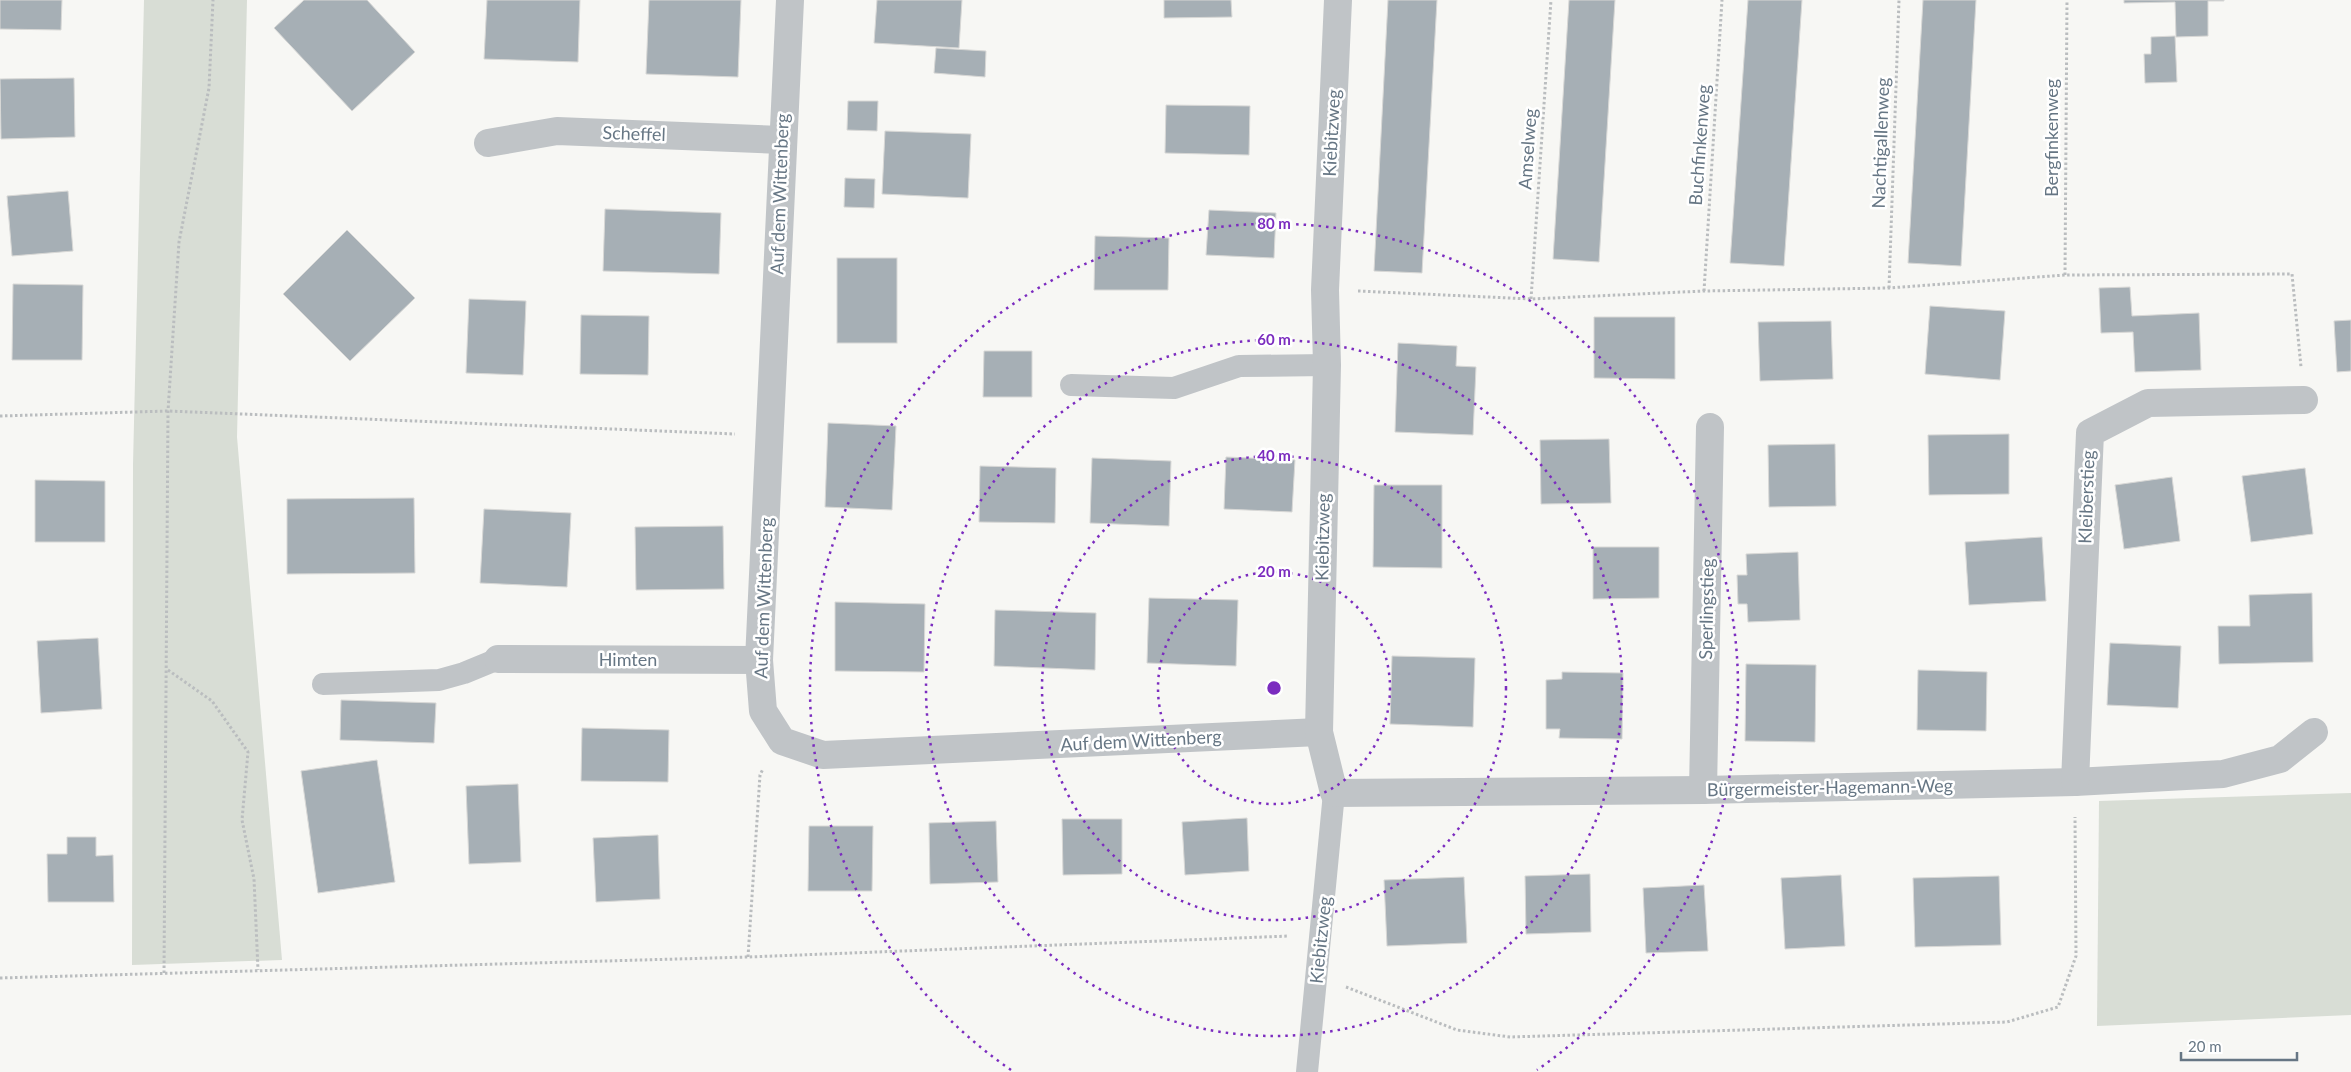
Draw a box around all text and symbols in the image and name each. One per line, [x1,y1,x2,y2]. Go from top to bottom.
street label: Nachtigallenweg [1867,77,1893,209]
street label: Bergfinkenweg [2040,79,2062,197]
street label: Buchfinkenweg [1684,84,1714,206]
street label: Kiebitzweg [1318,89,1344,177]
street label: Amselweg [1513,108,1541,190]
street label: Auf dem Wittenberg [765,113,793,275]
street label: Scheffel [602,121,666,145]
text: 80 m [1257,214,1291,232]
text: 60 m [1257,330,1291,348]
text: 40 m [1257,446,1291,464]
street label: Kleiberstieg [2073,450,2099,544]
street label: Kiebitzweg [1310,493,1334,581]
street label: Auf dem Wittenberg [749,517,777,679]
street label: Sperlingstieg [1694,558,1718,660]
text: 20 m [1257,562,1291,580]
street label: Himten [599,648,657,670]
centre of rings [1265,679,1283,697]
street label: Auf dem Wittenberg [1060,725,1222,755]
street label: Bürgermeister-Hagemann-Weg [1707,774,1953,800]
street label: Kiebitzweg [1304,895,1336,985]
scale bar [2181,1030,2297,1062]
text: 20 m [2188,1037,2222,1055]

